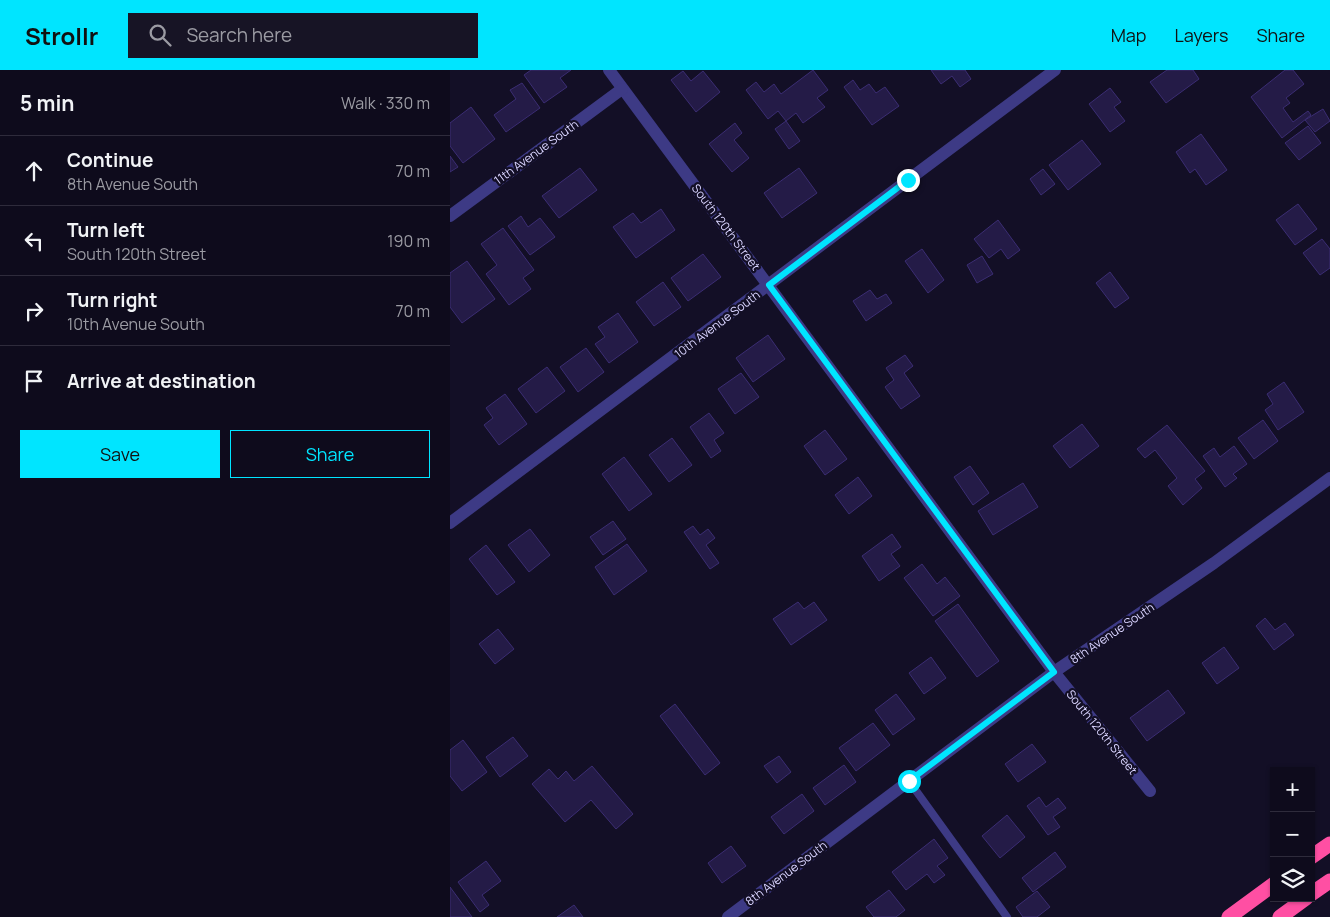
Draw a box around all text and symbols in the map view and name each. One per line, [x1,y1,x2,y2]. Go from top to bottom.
search box [128,13,478,58]
text: Strollr [25,19,98,52]
icon: search [146,21,174,49]
text: Search here [186,22,292,48]
text: Map [1111,23,1146,47]
text: Layers [1174,23,1228,47]
text: Share [1256,23,1305,47]
text: 5 min [20,89,74,117]
text: Walk · 330 m [341,92,430,114]
street label: 11th Avenue South [490,116,582,188]
text: Continue [67,147,153,173]
icon: ahead [20,157,48,185]
text: 70 m [395,160,430,182]
route end [897,169,920,192]
text: 8th Avenue South [67,173,198,195]
street label: South 120th Street [688,180,764,274]
text: Turn left [67,217,145,243]
icon: left [20,227,48,255]
text: 190 m [387,230,430,252]
text: South 120th Street [67,243,206,265]
street label: 10th Avenue South [671,286,763,362]
text: Turn right [67,287,157,313]
icon: right [20,297,48,325]
text: 70 m [395,300,430,322]
text: 10th Avenue South [67,313,205,335]
icon: arrive [20,367,48,395]
text: Arrive at destination [67,368,256,394]
button: Save [20,430,220,478]
button: Share [230,430,430,478]
street label: 8th Avenue South [1066,598,1158,668]
street label: South 120th Street [1063,686,1142,778]
map controls [1270,767,1315,902]
button: + [1270,767,1315,812]
route start [898,770,921,793]
button: − [1270,812,1315,857]
street label: 8th Avenue South [742,837,830,909]
button: layers [1270,857,1315,902]

